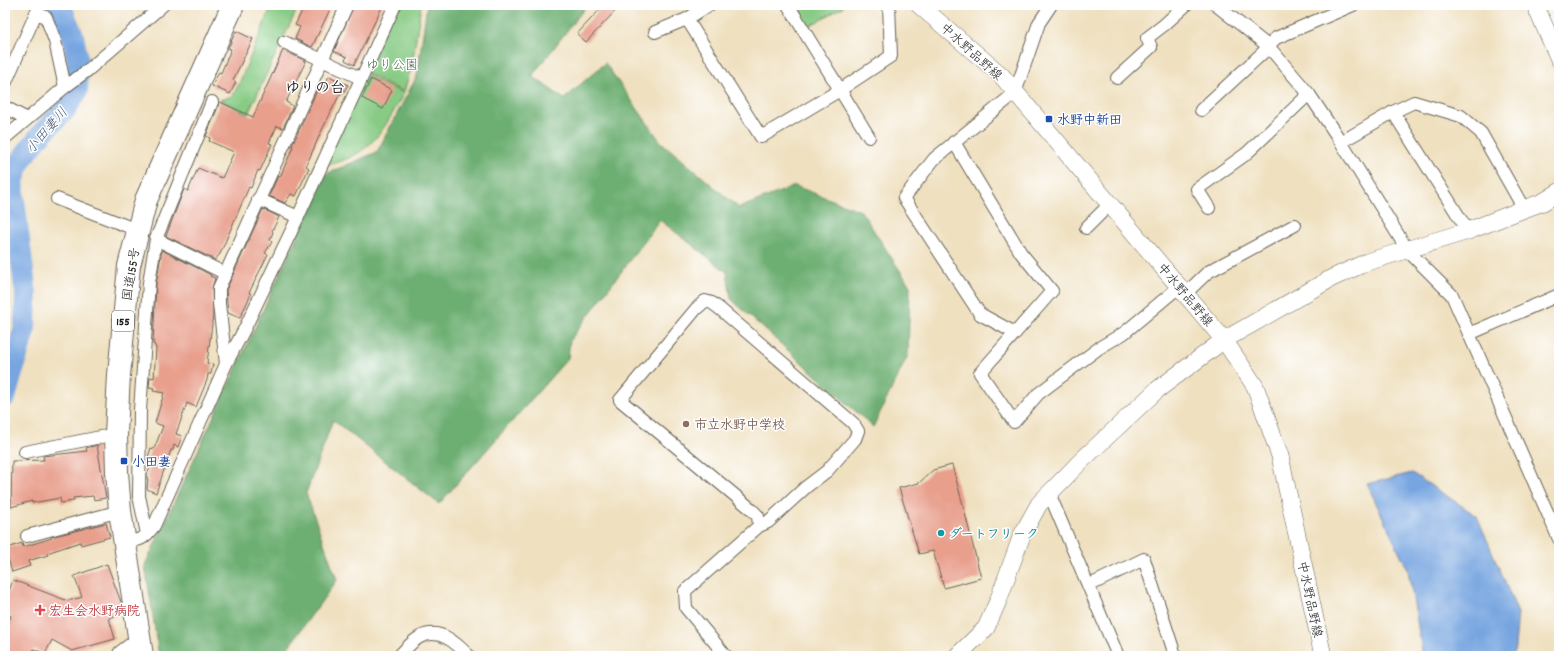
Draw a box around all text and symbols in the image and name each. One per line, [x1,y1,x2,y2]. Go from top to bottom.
street label: 中水野品野線 [935,20,1006,87]
park label: ゆり公園 [366,57,418,76]
district label: ゆりの台 [285,78,345,100]
water label: 小田妻川 [22,104,73,159]
place label: 水野中新田 [1057,112,1122,131]
marker: 水野中新田 [1044,114,1054,124]
street label: 国道155号 [119,246,146,302]
street label: 中水野品野線 [1152,260,1217,332]
road number: 155 [112,311,134,331]
place label: 市立水野中学校 [694,417,785,436]
marker: 市立水野中学校 [681,419,691,429]
place label: 小田妻 [132,454,171,473]
marker: 小田妻 [119,456,129,466]
place label: ダートフリーク [949,526,1039,545]
marker: ダートフリーク [936,528,946,538]
street label: 中水野品野線 [1291,559,1326,641]
place label: 宏生会水野病院 [49,603,140,622]
marker: 宏生会水野病院 [34,604,46,616]

